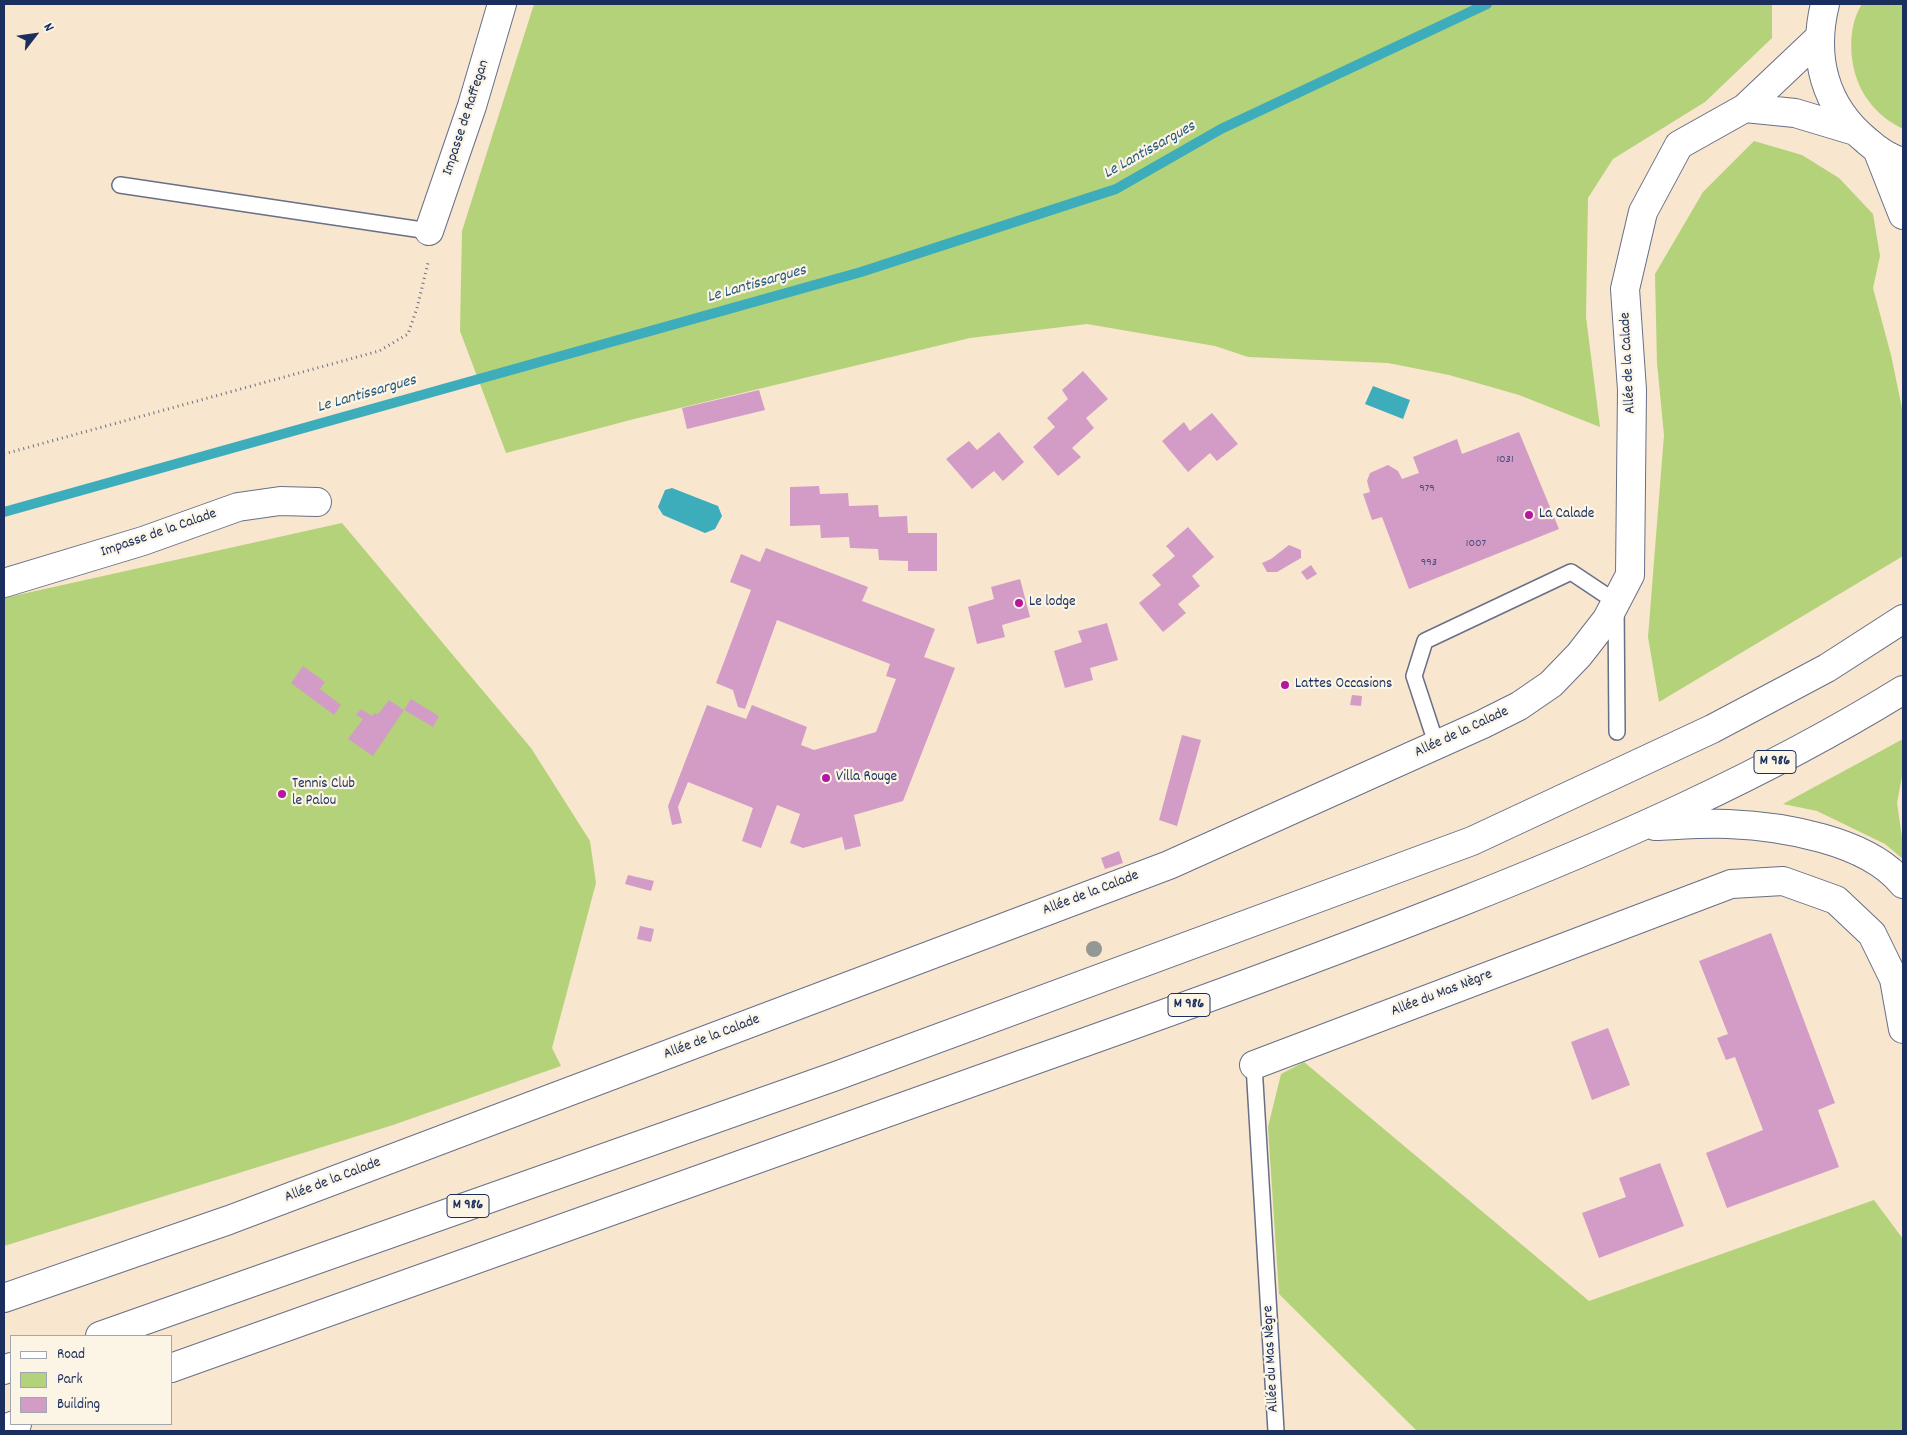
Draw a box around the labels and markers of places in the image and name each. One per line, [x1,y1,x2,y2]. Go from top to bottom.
place label: La Calade [1539,506,1594,524]
marker: La Calade [1523,509,1535,521]
place label: Le lodge [1029,594,1076,612]
marker: Le lodge [1013,597,1025,609]
place label: Lattes Occasions [1295,676,1392,694]
marker: Lattes Occasions [1279,679,1291,691]
place label: Villa Rouge [836,769,897,787]
marker: Villa Rouge [820,772,832,784]
place label: Tennis Club le Palou [292,776,355,811]
marker: Tennis Club le Palou [276,788,288,800]

